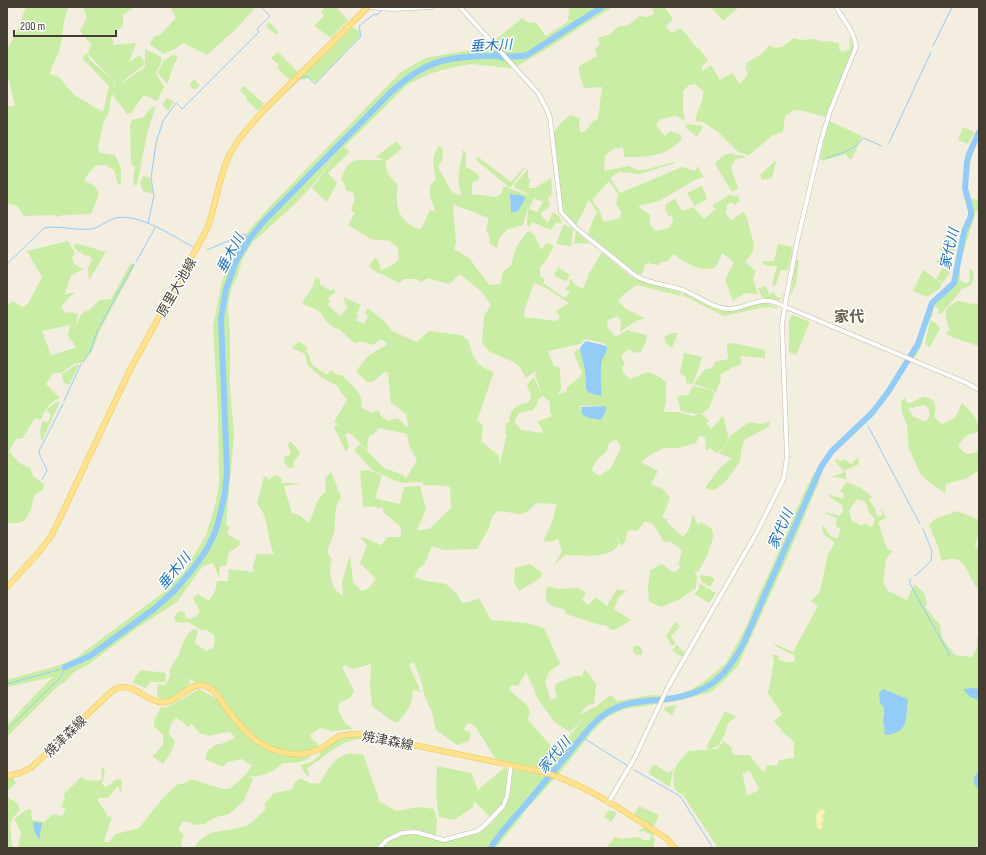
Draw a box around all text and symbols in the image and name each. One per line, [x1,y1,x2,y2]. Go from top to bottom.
scale bar [14,12,116,38]
text: 200 m [20,19,46,34]
water label: 垂木川 [470,36,514,55]
water label: 家代川 [936,225,963,271]
water label: 垂木川 [213,229,249,276]
street label: 原里大池線 [154,255,200,320]
district label: 家代 [834,308,864,327]
water label: 家代川 [764,505,798,552]
water label: 垂木川 [154,548,196,593]
street label: 焼津森線 [41,713,90,761]
street label: 焼津森線 [361,728,415,754]
water label: 家代川 [534,732,576,777]

